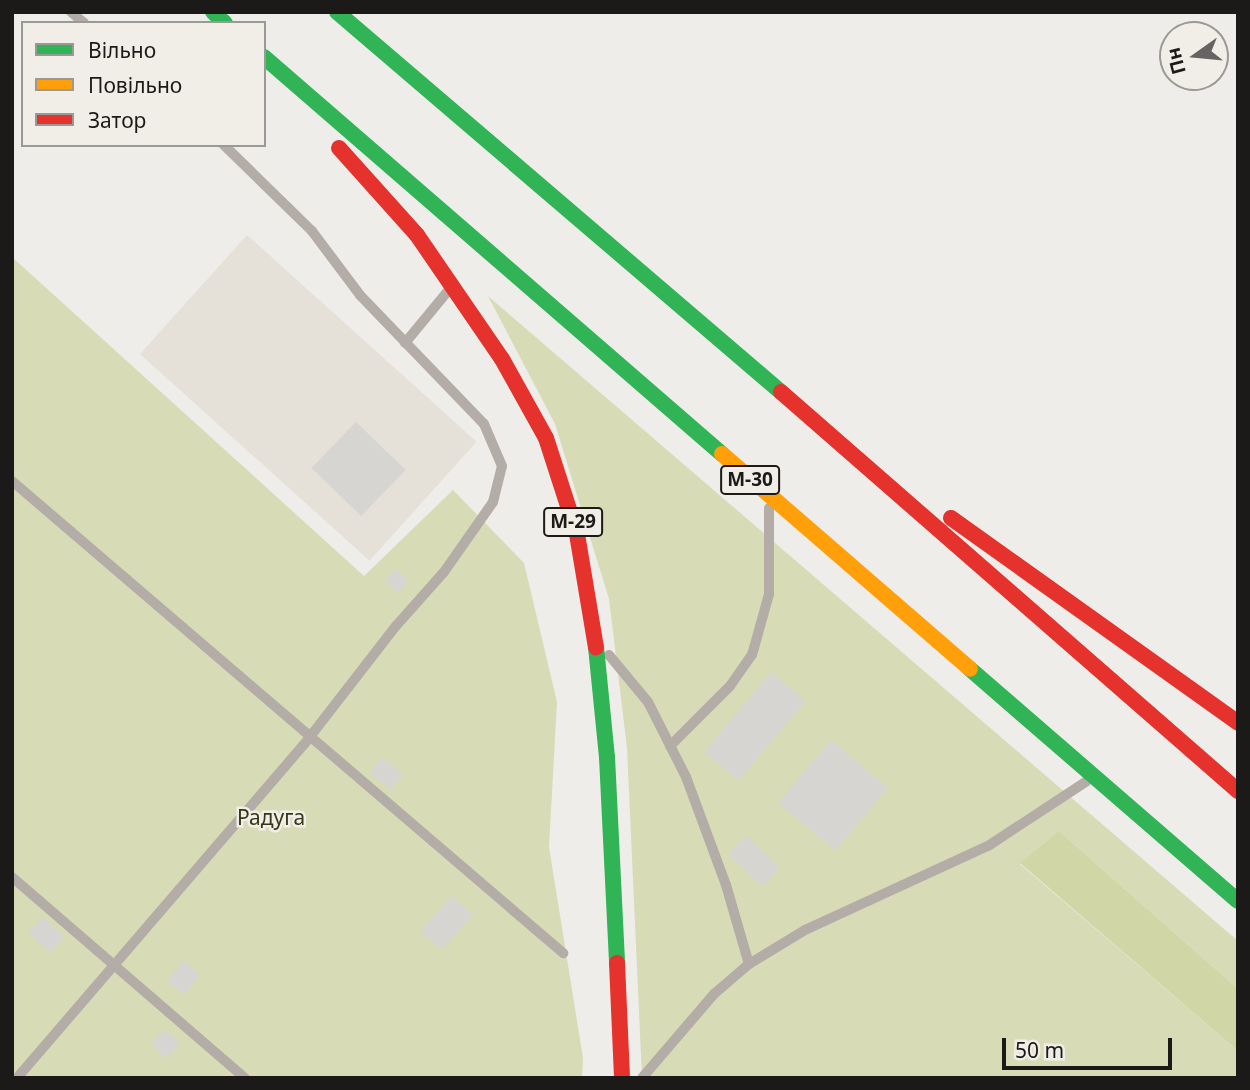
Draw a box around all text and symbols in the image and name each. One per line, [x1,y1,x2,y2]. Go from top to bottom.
legend [21,21,266,147]
north arrow [1159,21,1229,91]
text: Вільно [88,36,156,64]
text: Пн [1160,45,1192,77]
text: Повільно [88,71,182,99]
text: Затор [88,106,146,134]
road number: М-30 [718,464,782,495]
road number: М-29 [542,506,604,538]
park label: Радуга [237,804,305,830]
scale bar [1005,1024,1175,1068]
text: 50 m [1015,1036,1064,1064]

